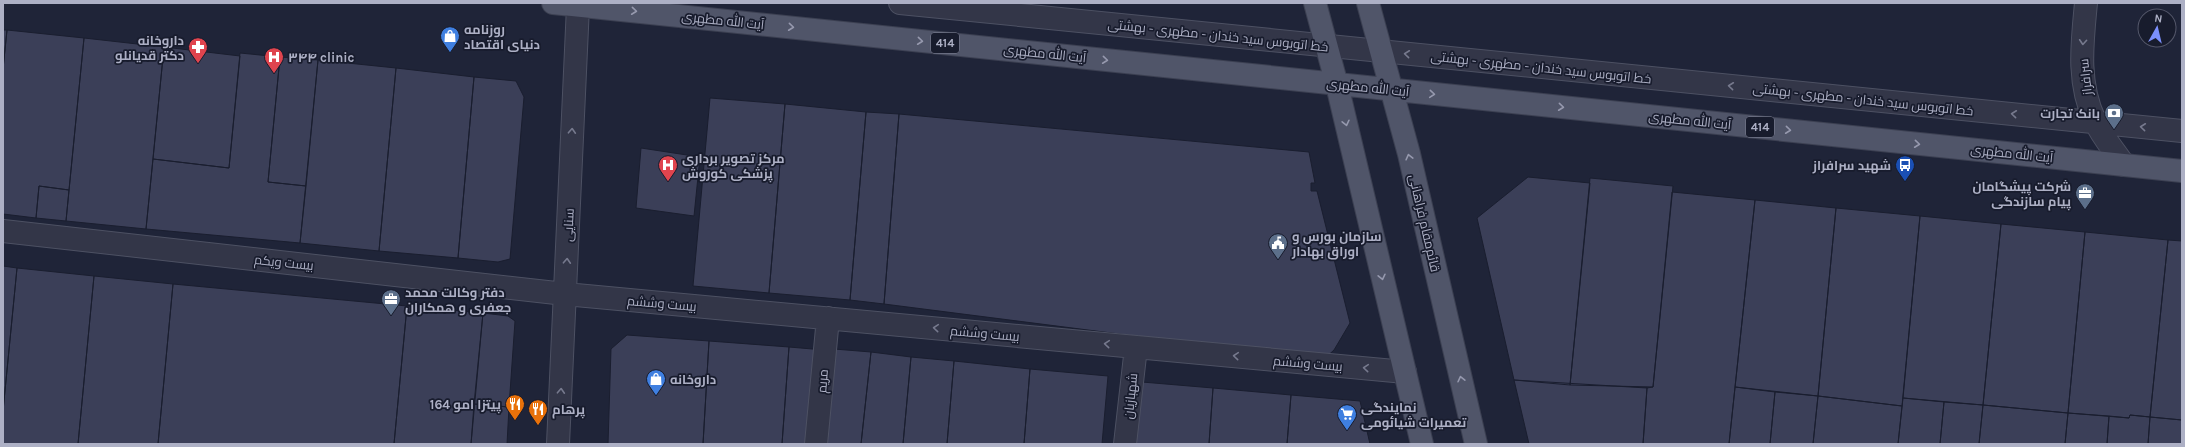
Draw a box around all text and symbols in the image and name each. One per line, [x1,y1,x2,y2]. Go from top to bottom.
one-way arrow [631,7,637,16]
street label: آیت الله مطهری [681,8,766,32]
north arrow [2137,8,2177,48]
text: N [2154,12,2163,26]
street label: خط اتوبوس سید خندان - مطهری - بهشتی [1107,16,1329,55]
place label: روزنامه دنیای اقتصاد [464,22,540,52]
one-way arrow [788,23,794,32]
shop icon: روزنامه دنیای اقتصاد [439,25,461,53]
place label: داروخانه دکتر قدیانلو [115,33,184,64]
road number: 414 [931,33,959,53]
pharmacy icon: داروخانه دکتر قدیانلو [187,36,209,64]
one-way arrow [917,36,923,45]
one-way arrow [2079,39,2088,45]
street label: آیت الله مطهری [1003,41,1088,65]
hospital icon: ۳۴۴ clinic [263,46,285,74]
street label: خط اتوبوس سید خندان - مطهری - بهشتی [1430,48,1652,87]
one-way arrow [1404,49,1410,58]
place label: ۳۴۴ clinic [288,50,355,65]
one-way arrow [1102,55,1108,64]
street label: سرافراز [2076,58,2095,97]
street label: آیت الله مطهری [1326,75,1411,99]
street label: خط اتوبوس سید خندان - مطهری - بهشتی [1752,80,1974,119]
one-way arrow [1728,82,1734,91]
one-way arrow [1429,89,1435,98]
one-way arrow [1558,102,1564,111]
bank icon: بانک تجارت [2103,102,2125,130]
place label: بانک تجارت [2040,106,2100,121]
street label: آیت الله مطهری [1648,108,1733,132]
one-way arrow [2011,110,2017,119]
road number: 414 [1746,117,1774,137]
one-way arrow [1342,120,1350,126]
one-way arrow [2140,123,2146,132]
one-way arrow [1785,126,1791,135]
one-way arrow [568,128,577,134]
one-way arrow [1914,139,1920,148]
street label: آیت الله مطهری [1970,141,2055,165]
place label: مرکز تصویر برداری پزشکی کوروش [682,151,785,183]
hospital icon: مرکز تصویر برداری پزشکی کوروش [657,154,679,182]
one-way arrow [1405,154,1414,161]
bus stop icon: شهید سرافراز [1894,154,1916,182]
place label: شهید سرافراز [1812,158,1891,174]
street label: قائم‌مقام فراهانی [1404,173,1443,274]
place label: شرکت پیشگامان پیام سازندگی [1972,179,2071,211]
office icon: شرکت پیشگامان پیام سازندگی [2074,182,2096,210]
street label: سنایی [560,208,577,242]
place label: سازمان بورس و اوراق بهادار [1291,229,1382,260]
public building icon: سازمان بورس و اوراق بهادار [1267,232,1289,260]
street label: بیست ویکم [253,252,314,275]
one-way arrow [562,258,571,264]
one-way arrow [1378,273,1386,280]
place label: دفتر وکالت محمد جعفری و همکاران [405,285,511,316]
office icon: دفتر وکالت محمد جعفری و همکاران [380,288,402,316]
street label: بیست وششم [626,293,697,316]
street label: بیست وششم [949,323,1020,346]
one-way arrow [933,324,939,333]
one-way arrow [1104,340,1110,349]
one-way arrow [1233,352,1240,361]
street label: بیست وششم [1272,353,1343,376]
one-way arrow [1363,364,1369,373]
shop icon: داروخانه [645,368,667,396]
street label: مریم [814,368,833,394]
place label: داروخانه [670,372,716,388]
street label: شهبازیان [1121,372,1140,420]
one-way arrow [1458,376,1466,382]
one-way arrow [557,388,565,394]
restaurant icon: پیتزا امو 164 [504,393,526,421]
place label: پیتزا امو 164 [430,397,501,414]
restaurant icon: پرهام [527,398,549,426]
place label: نمایندگی تعمیرات شیائومی [1361,400,1467,431]
place label: پرهام [552,402,585,419]
supermarket icon: نمایندگی تعمیرات شیائومی [1336,403,1358,431]

